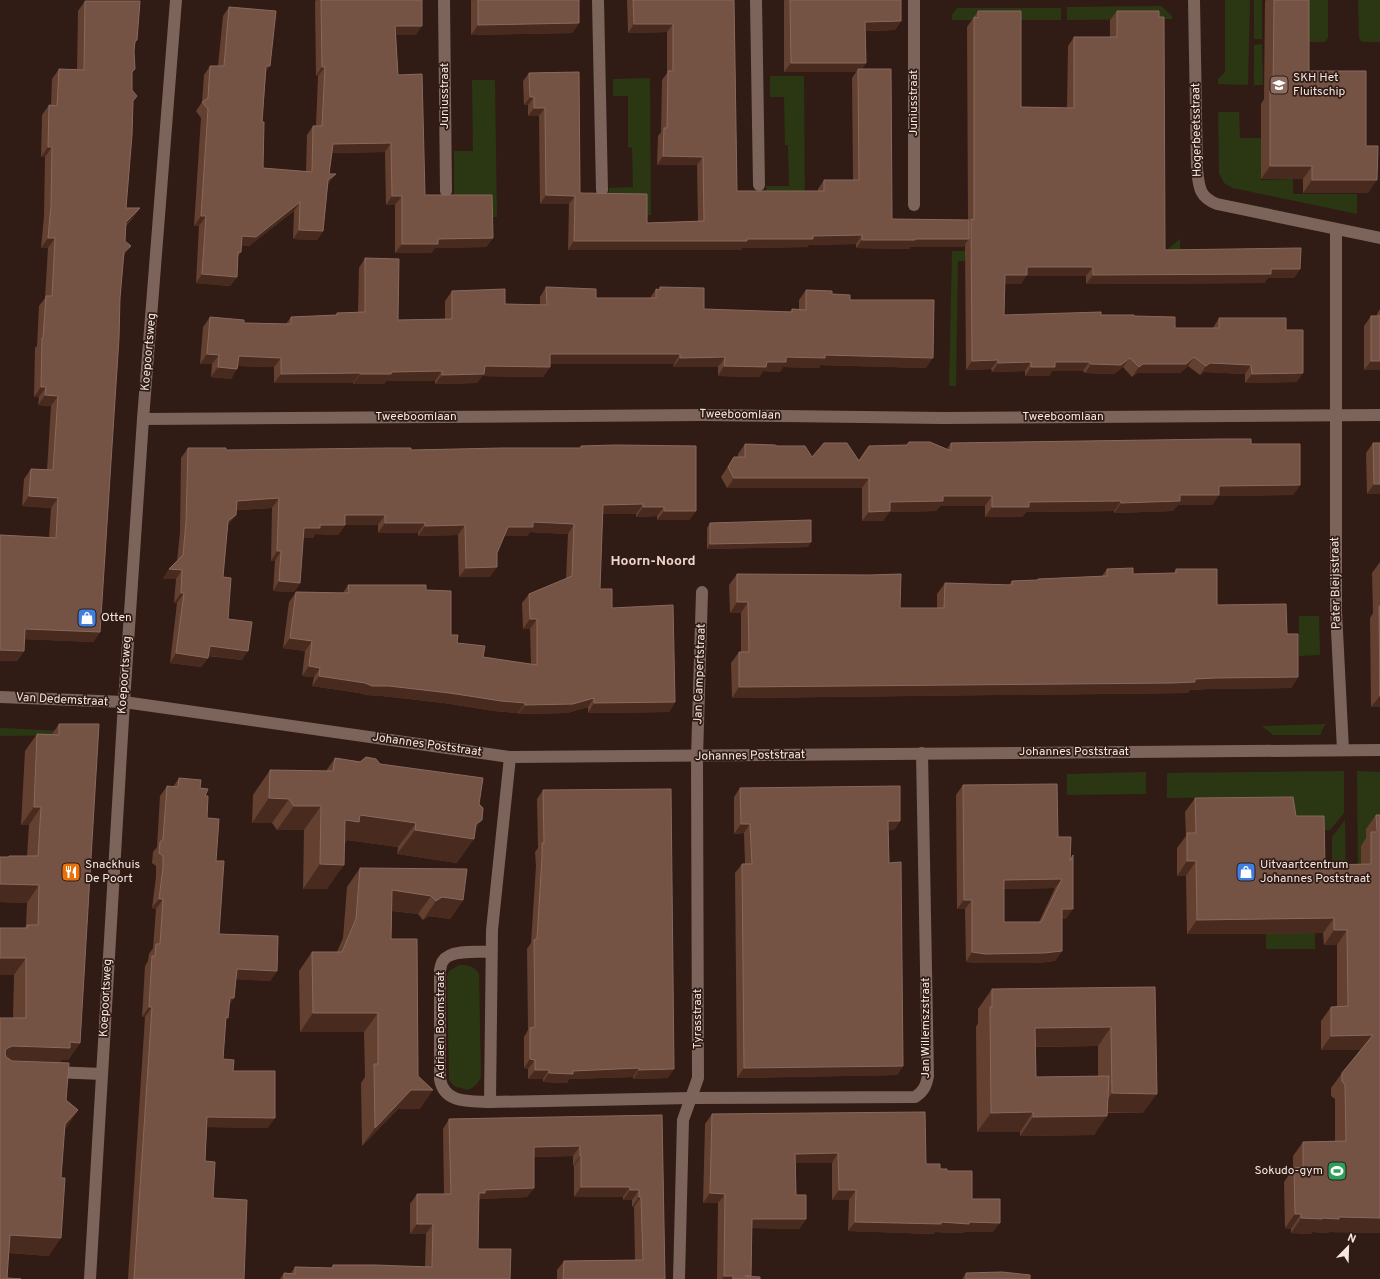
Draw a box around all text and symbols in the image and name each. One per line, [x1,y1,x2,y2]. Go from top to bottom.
street label: Juniusstraat [437,63,453,129]
street label: Juniusstraat [906,70,922,136]
place label: SKH Het Fluitschip [1293,70,1345,100]
school or university icon: SKH Het Fluitschip [1268,74,1290,96]
street label: Hogerbeetsstraat [1188,83,1206,177]
street label: Koepoortsweg [138,312,160,392]
street label: Tweeboomlaan [699,406,781,424]
street label: Tweeboomlaan [375,409,457,425]
street label: Tweeboomlaan [1022,409,1104,425]
street label: Pater Bleijsstraat [1327,537,1345,629]
district label: Hoorn-Noord [611,553,695,570]
shop icon: Otten [76,607,98,629]
place label: Otten [101,610,132,626]
street label: Jan Campertstraat [690,623,710,725]
street label: Koepoortsweg [114,635,136,715]
street label: Van Dedemstraat [16,690,108,710]
street label: Johannes Poststraat [371,729,483,761]
street label: Johannes Poststraat [1019,744,1129,760]
street label: Johannes Poststraat [695,747,805,765]
place label: Snackhuis De Poort [85,857,140,887]
place label: Uitvaartcentrum Johannes Poststraat [1260,857,1370,887]
restaurant icon: Snackhuis De Poort [60,861,82,883]
shop icon: Uitvaartcentrum Johannes Poststraat [1235,861,1257,883]
street label: Koepoortsweg [96,959,116,1037]
street label: Adriaen Boomstraat [433,971,449,1079]
street label: Jan Willemszstraat [918,978,934,1079]
street label: Tyrasstraat [690,989,706,1049]
sports icon: Sokudo-gym [1326,1160,1348,1182]
place label: Sokudo-gym [1255,1163,1323,1179]
north arrow [1328,1227,1368,1267]
text: N [1345,1231,1358,1247]

